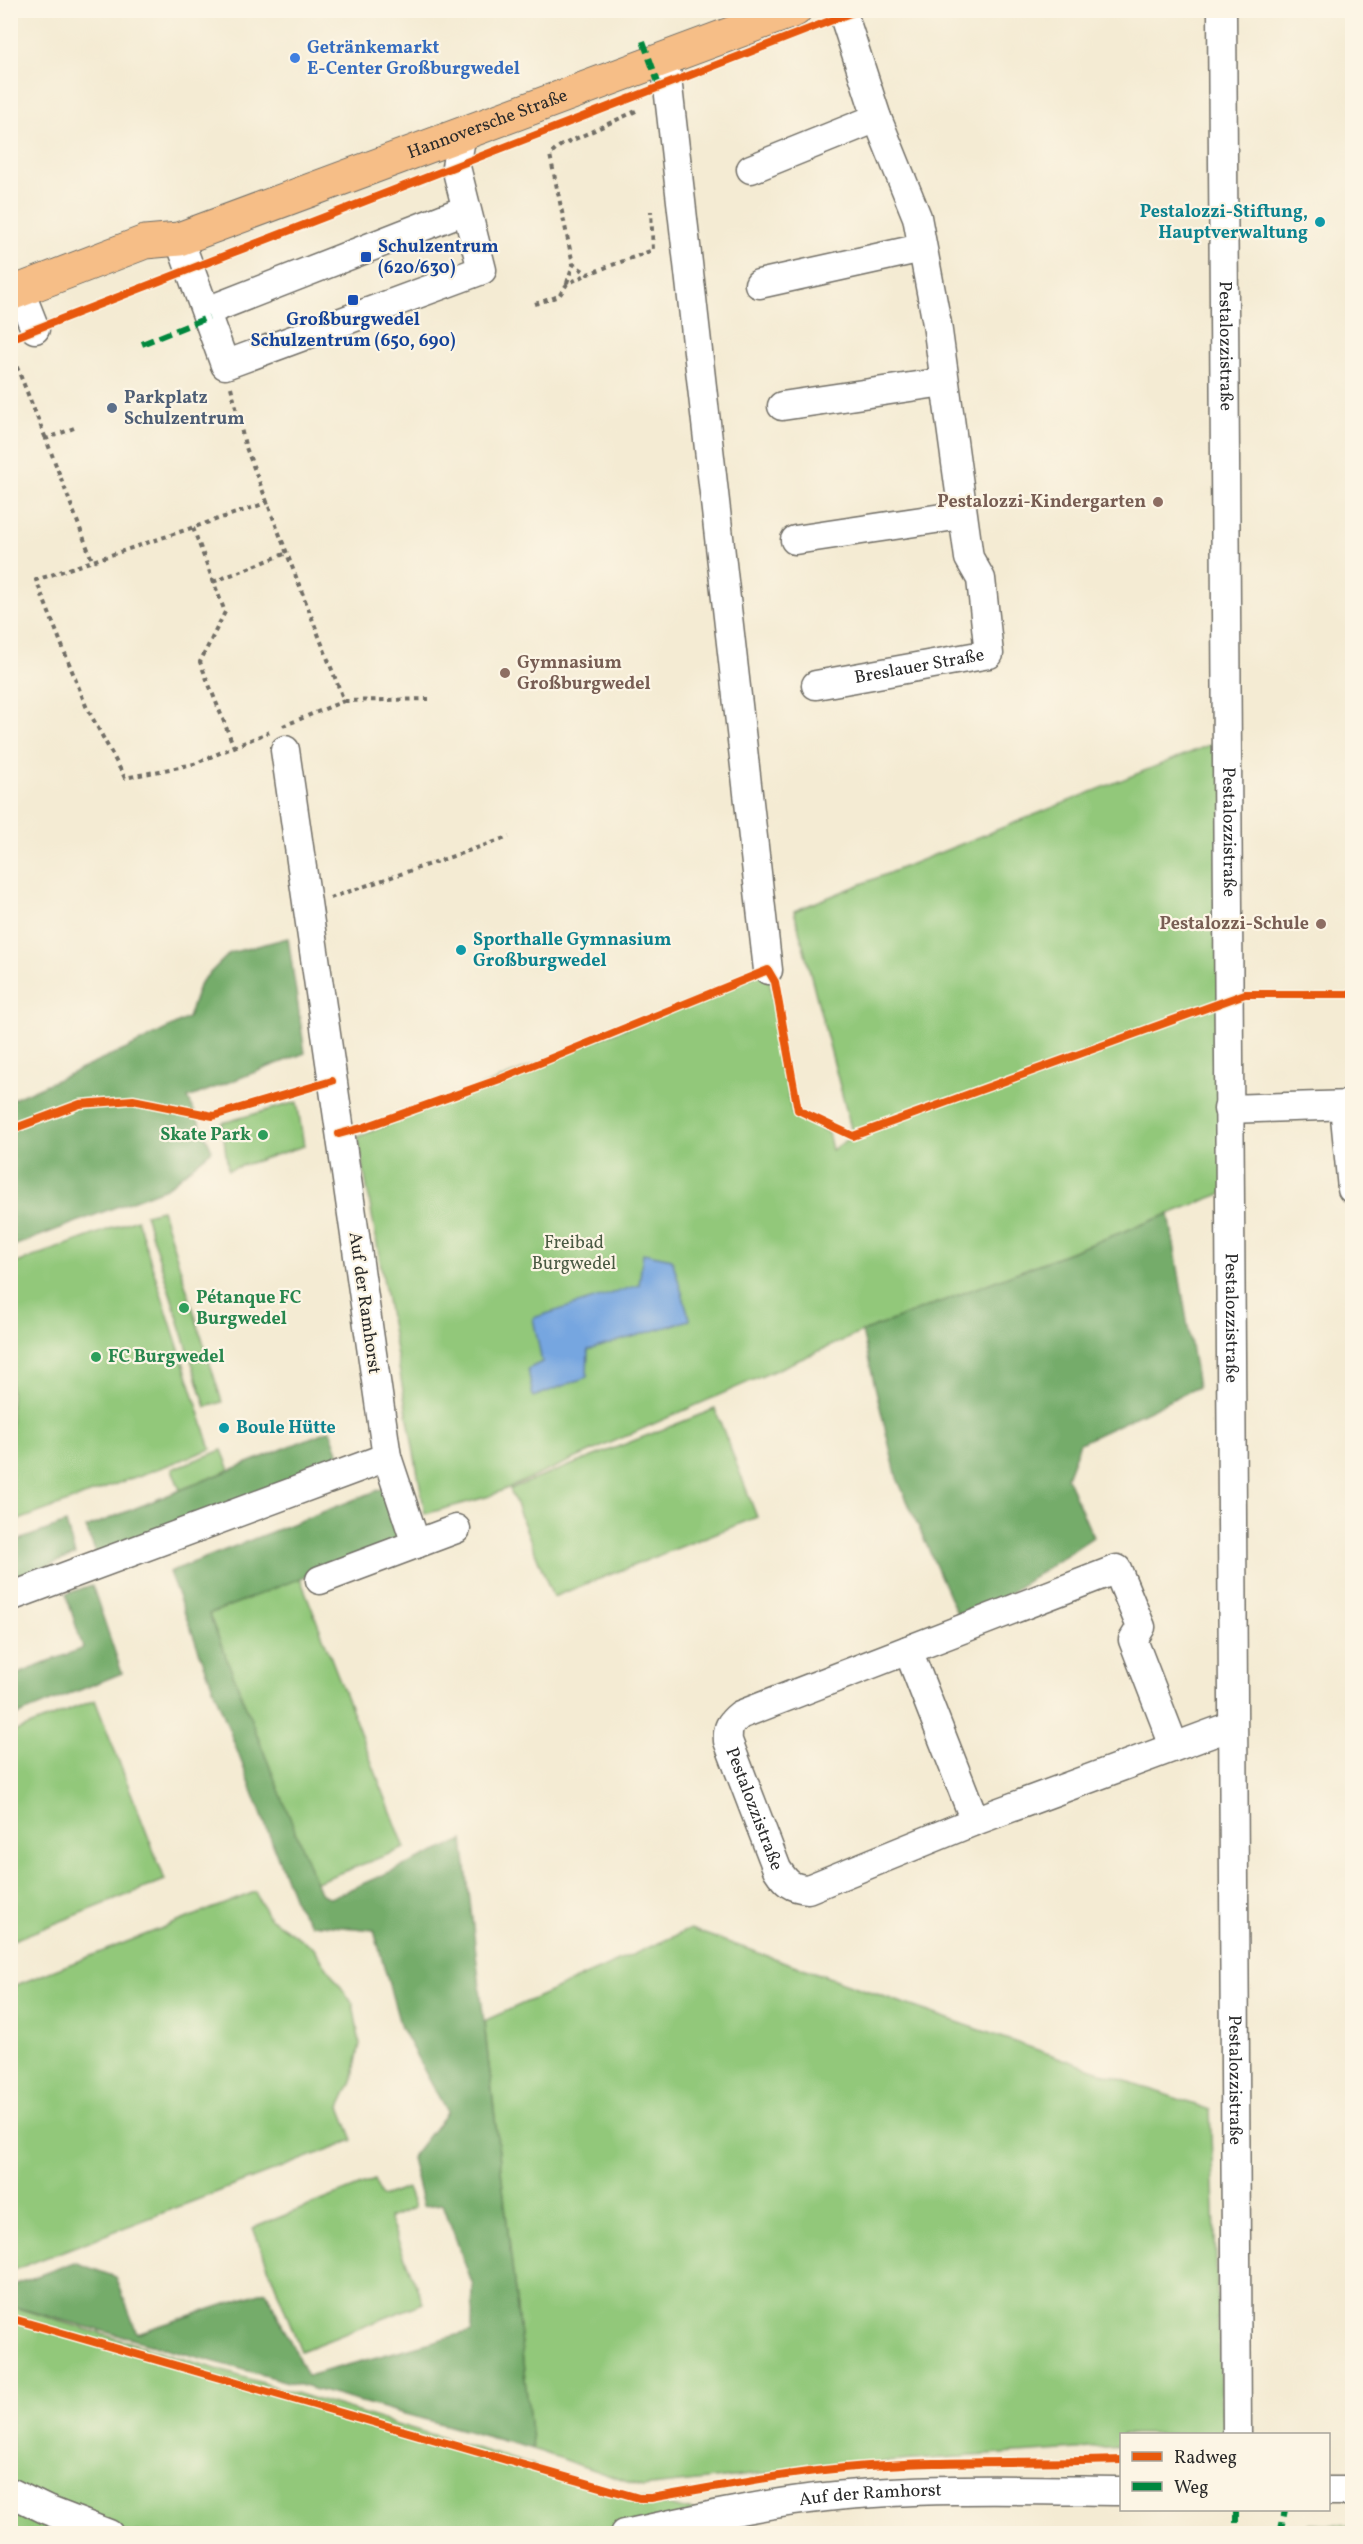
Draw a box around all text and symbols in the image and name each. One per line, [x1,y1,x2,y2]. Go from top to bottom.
place label: Getränkemarkt E-Center Großburgwedel [307,36,520,82]
marker: Getränkemarkt E-Center Großburgwedel [288,51,302,65]
street label: Hannoversche Straße [404,83,571,165]
place label: Pestalozzi-Stiftung, Hauptverwaltung [1140,200,1308,246]
marker: Pestalozzi-Stiftung, Hauptverwaltung [1313,215,1327,229]
place label: Schulzentrum (620/630) [378,235,499,281]
marker: Schulzentrum (620/630) [359,250,373,264]
street label: Pestalozzistraße [1212,281,1238,411]
marker: Großburgwedel Schulzentrum (650, 690) [346,293,360,307]
place label: Großburgwedel Schulzentrum (650, 690) [250,308,456,354]
place label: Parkplatz Schulzentrum [124,386,245,432]
marker: Parkplatz Schulzentrum [105,401,119,415]
place label: Pestalozzi-Kindergarten [937,490,1146,515]
marker: Pestalozzi-Kindergarten [1151,495,1165,509]
street label: Breslauer Straße [853,643,986,690]
place label: Gymnasium Großburgwedel [517,651,651,697]
marker: Gymnasium Großburgwedel [498,666,512,680]
street label: Pestalozzistraße [1216,767,1241,897]
place label: Pestalozzi-Schule [1160,912,1309,937]
marker: Pestalozzi-Schule [1314,917,1328,931]
place label: Sporthalle Gymnasium Großburgwedel [473,928,671,974]
marker: Sporthalle Gymnasium Großburgwedel [454,943,468,957]
place label: Skate Park [160,1123,251,1148]
marker: Skate Park [256,1128,270,1142]
street label: Auf der Ramhorst [342,1230,386,1376]
park label: Freibad Burgwedel [532,1231,616,1277]
street label: Pestalozzistraße [1218,1253,1244,1383]
place label: Pétanque FC Burgwedel [196,1286,301,1332]
marker: Pétanque FC Burgwedel [177,1301,191,1315]
place label: FC Burgwedel [108,1345,225,1370]
marker: FC Burgwedel [89,1350,103,1364]
place label: Boule Hütte [236,1416,336,1441]
marker: Boule Hütte [217,1421,231,1435]
street label: Pestalozzistraße [719,1744,789,1874]
street label: Pestalozzistraße [1222,2015,1248,2145]
legend [1120,2433,1330,2511]
text: Radweg [1174,2446,1237,2471]
text: Weg [1174,2476,1208,2501]
street label: Auf der Ramhorst [798,2478,942,2513]

